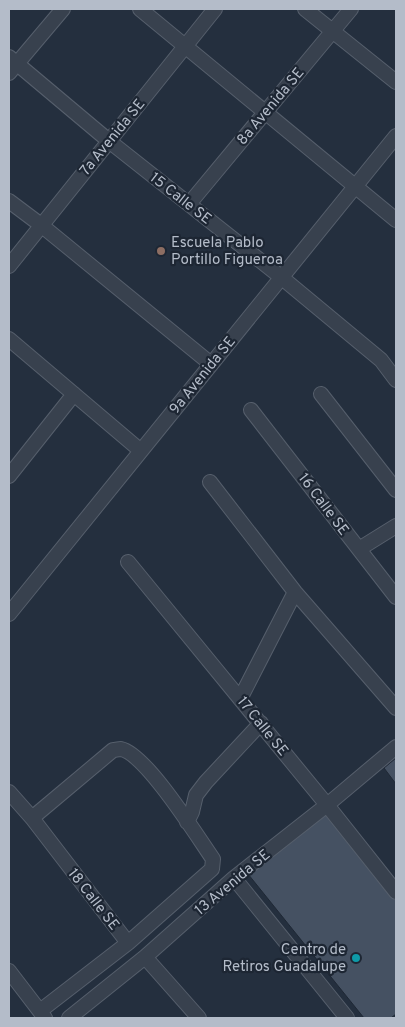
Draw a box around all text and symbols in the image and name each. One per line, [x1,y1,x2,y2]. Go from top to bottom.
street label: 8a Avenida SE [233,64,309,150]
street label: 7a Avenida SE [76,96,150,180]
street label: 15 Calle SE [145,169,215,229]
place label: Escuela Pablo Portillo Figueroa [171,234,283,270]
marker: Escuela Pablo Portillo Figueroa [155,245,167,257]
street label: 9a Avenida SE [166,333,240,419]
street label: 16 Calle SE [293,470,352,540]
street label: 17 Calle SE [232,693,292,761]
street label: 13 Avenida SE [191,846,275,920]
street label: 18 Calle SE [63,865,123,935]
place label: Centro de Retiros Guadalupe [222,941,346,977]
marker: Centro de Retiros Guadalupe [350,952,362,964]

